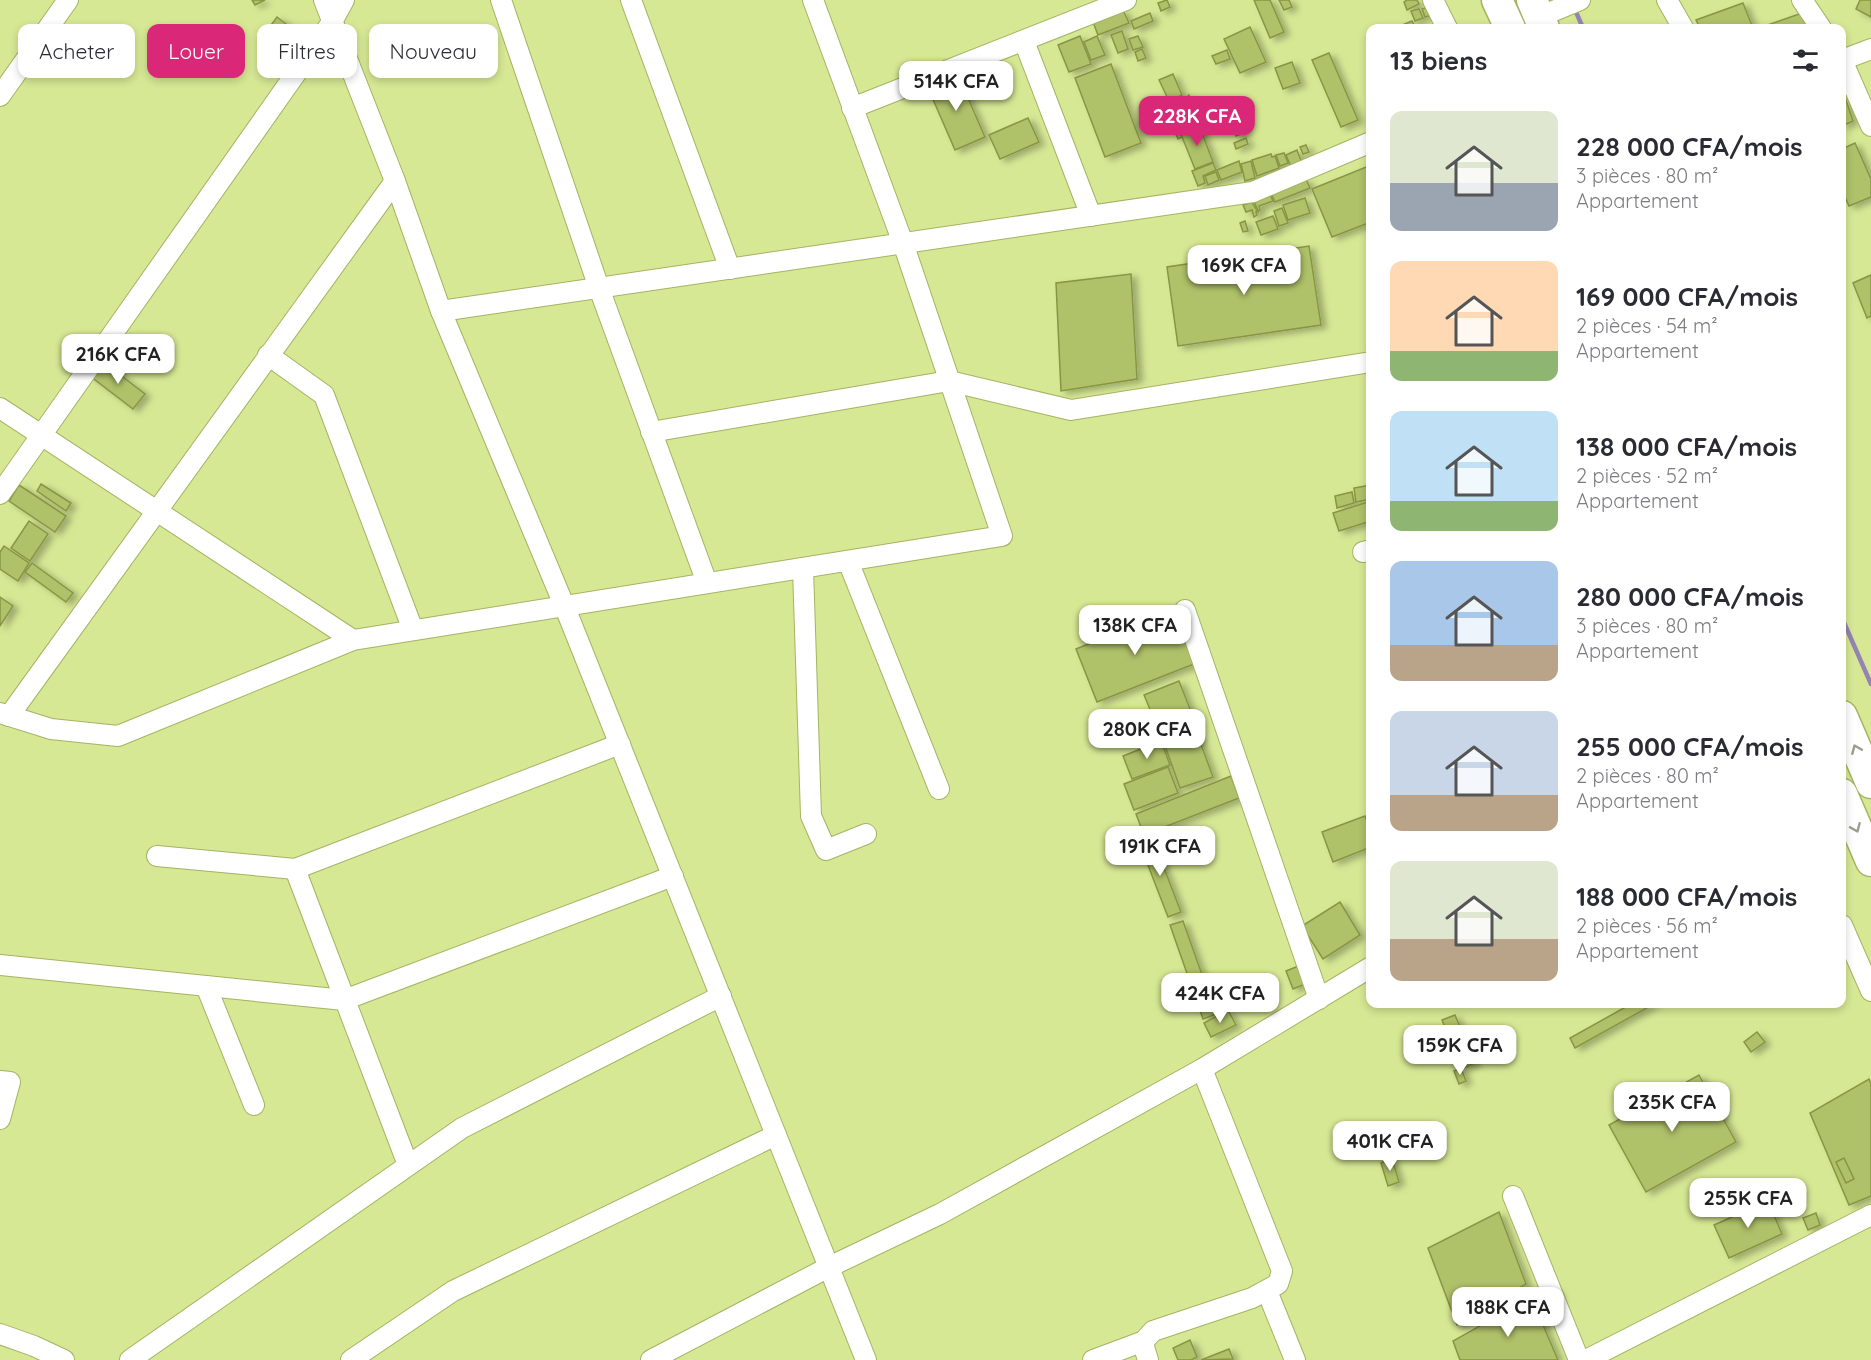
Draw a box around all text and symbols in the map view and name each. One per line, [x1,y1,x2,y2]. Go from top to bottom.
chip: Acheter [18,24,135,78]
chip: Louer [147,24,245,78]
chip: Filtres [257,24,357,78]
chip: Nouveau [369,24,498,78]
text: 13 biens [1390,44,1487,77]
icon: filters [1789,44,1822,77]
pin: 514K CFA [894,61,1018,112]
text: 514K CFA [913,68,999,93]
pin: 228K CFA [1135,96,1259,147]
text: 228K CFA [1153,103,1241,128]
text: 228 000 CFA/mois [1576,130,1803,163]
icon: home [1438,135,1510,207]
text: 3 pièces · 80 m² [1576,163,1718,188]
text: Appartement [1576,188,1699,213]
pin: 169K CFA [1182,245,1306,296]
text: 169K CFA [1202,252,1286,277]
text: 169 000 CFA/mois [1576,280,1798,313]
icon: home [1438,285,1510,357]
text: 2 pièces · 54 m² [1576,313,1718,338]
pin: 216K CFA [56,334,180,385]
text: Appartement [1576,338,1699,363]
text: 216K CFA [76,341,160,366]
text: 138 000 CFA/mois [1576,430,1797,463]
icon: home [1438,435,1510,507]
text: 2 pièces · 52 m² [1576,463,1718,488]
text: Appartement [1576,488,1699,513]
text: 280 000 CFA/mois [1576,580,1804,613]
icon: home [1438,585,1510,657]
pin: 138K CFA [1073,605,1197,656]
text: 138K CFA [1093,612,1177,637]
text: 3 pièces · 80 m² [1576,613,1718,638]
text: Appartement [1576,638,1699,663]
pin: 280K CFA [1085,709,1209,760]
text: 280K CFA [1102,716,1192,741]
text: 255 000 CFA/mois [1576,730,1804,763]
icon: home [1438,735,1510,807]
one-way arrow [1852,745,1864,756]
text: 2 pièces · 80 m² [1576,763,1719,788]
text: Appartement [1576,788,1699,813]
one-way arrow [1849,821,1861,832]
pin: 191K CFA [1098,826,1222,877]
text: 191K CFA [1119,833,1201,858]
text: 188 000 CFA/mois [1576,880,1797,913]
icon: home [1438,885,1510,957]
text: 2 pièces · 56 m² [1576,913,1718,938]
text: Appartement [1576,938,1699,963]
pin: 424K CFA [1158,973,1282,1024]
text: 424K CFA [1175,980,1265,1005]
pin: 159K CFA [1398,1025,1522,1076]
text: 159K CFA [1417,1032,1503,1057]
pin: 235K CFA [1610,1082,1734,1133]
text: 235K CFA [1628,1089,1716,1114]
pin: 401K CFA [1328,1121,1452,1172]
text: 401K CFA [1347,1128,1433,1153]
pin: 255K CFA [1686,1178,1810,1229]
text: 255K CFA [1703,1185,1793,1210]
pin: 188K CFA [1446,1287,1570,1338]
text: 188K CFA [1466,1294,1550,1319]

